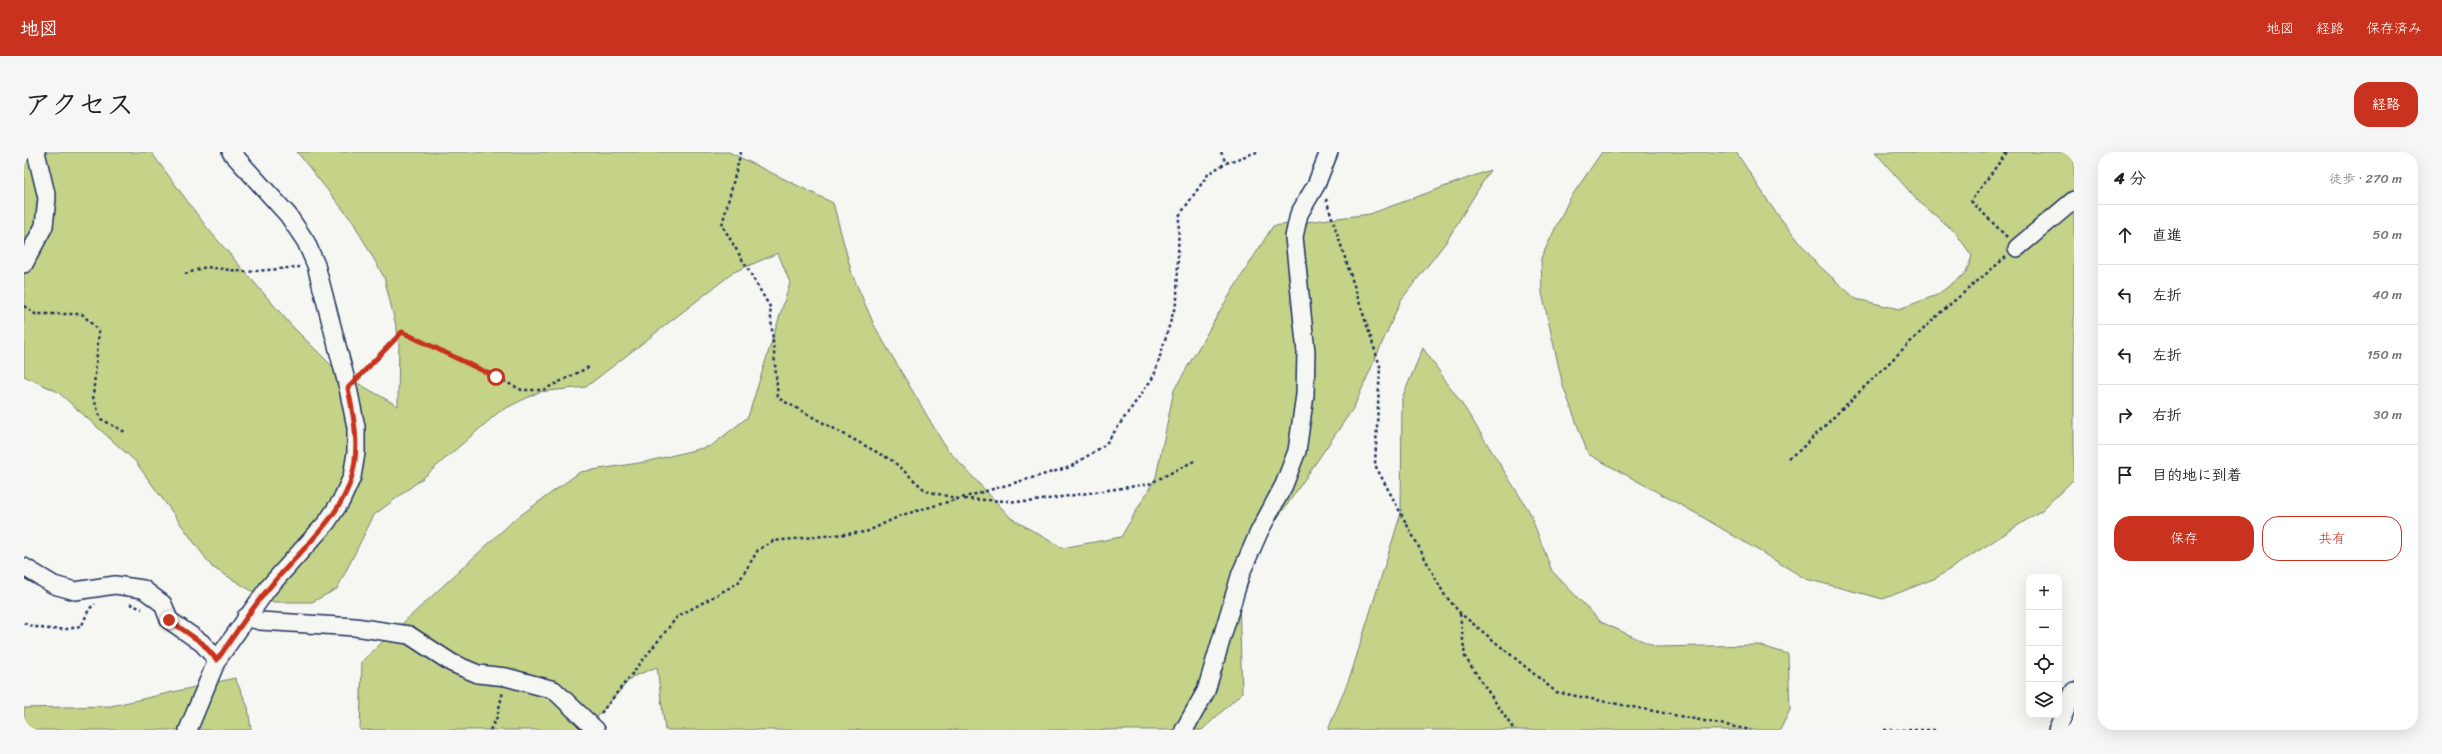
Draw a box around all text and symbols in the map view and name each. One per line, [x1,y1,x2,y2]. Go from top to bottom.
text: 地図 [20,12,58,45]
text: 地図 [2266,16,2294,41]
text: 経路 [2316,16,2344,41]
text: 保存済み [2366,16,2422,41]
text: アクセス [24,80,134,129]
button: 経路 [2354,82,2418,127]
text: 4 分 [2114,163,2146,193]
text: 徒歩 · 270 m [2329,167,2402,190]
text: 直進 [2152,222,2182,248]
text: 50 m [2372,223,2402,246]
icon: ahead [2114,224,2136,246]
text: 左折 [2152,282,2182,308]
text: 40 m [2372,283,2402,306]
icon: left [2114,284,2136,306]
text: 左折 [2152,342,2182,368]
text: 150 m [2367,343,2402,366]
icon: left [2114,344,2136,366]
route start [487,368,505,386]
text: 右折 [2152,402,2182,428]
text: 30 m [2373,403,2402,426]
icon: right [2114,404,2136,426]
text: 目的地に到着 [2152,462,2242,488]
icon: arrive [2114,464,2136,486]
button: 保存 [2114,516,2254,561]
button: 共有 [2262,516,2402,561]
map controls [2026,574,2062,718]
button: + [2026,574,2062,610]
button: − [2026,610,2062,646]
route end [160,611,178,629]
button: locate [2026,646,2062,682]
button: layers [2026,682,2062,718]

